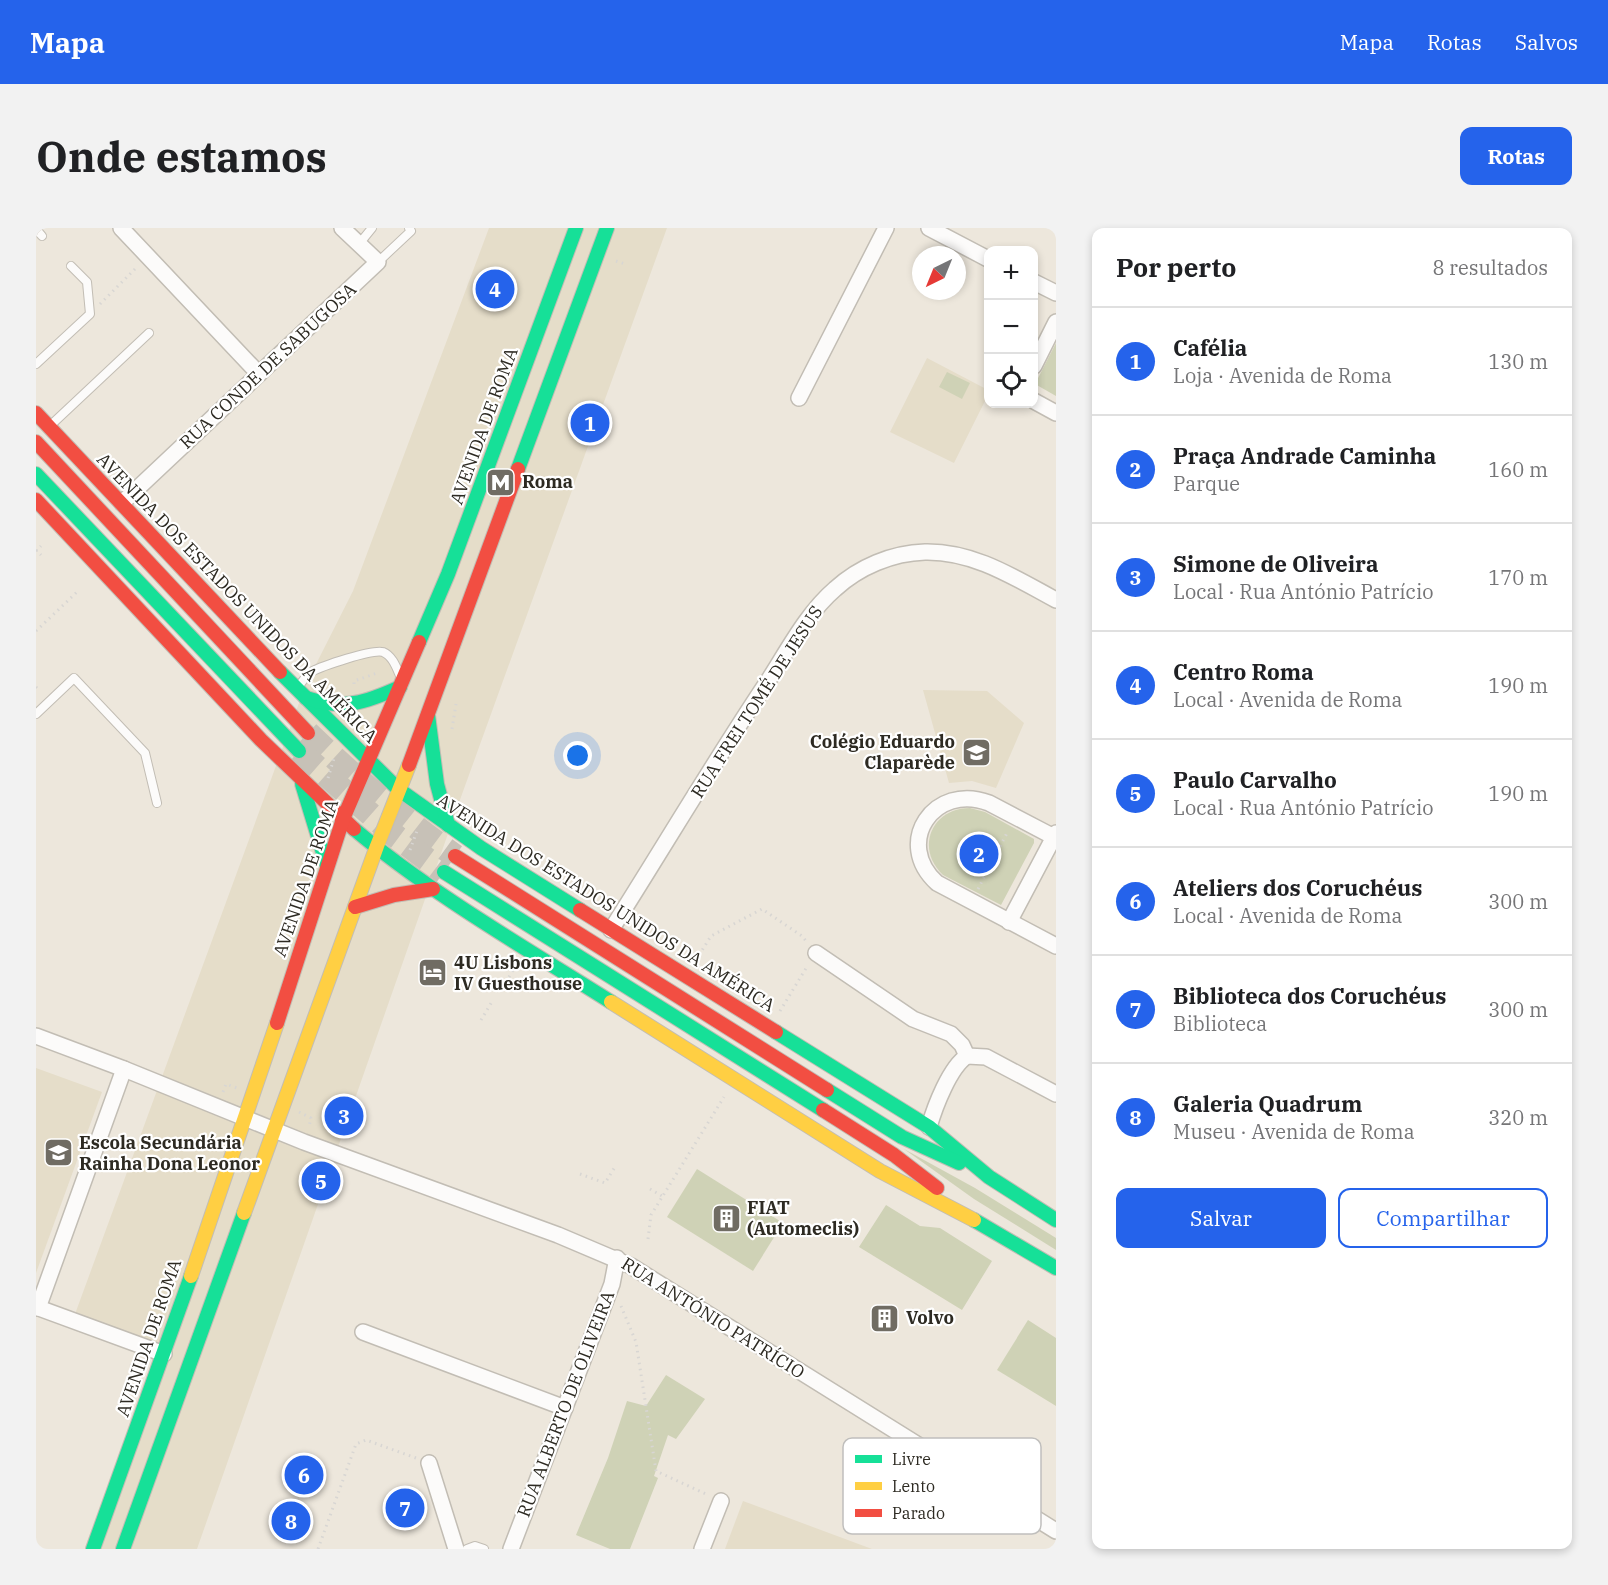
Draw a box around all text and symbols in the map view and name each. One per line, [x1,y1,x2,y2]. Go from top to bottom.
text: Mapa [30,24,105,61]
text: Mapa [1340,28,1394,56]
text: Rotas [1427,28,1482,56]
text: Salvos [1515,28,1578,56]
button: Rotas [1460,127,1572,185]
text: Onde estamos [36,129,327,184]
north arrow [912,246,966,300]
map controls [984,246,1038,408]
button: + [984,246,1038,300]
text: Por perto [1116,250,1236,284]
text: 8 resultados [1432,254,1548,281]
pin: 4 [476,266,514,312]
street label: RUA CONDE DE SABUGOSA [174,277,361,454]
button: − [984,300,1038,354]
text: Cafélia [1173,333,1247,362]
street label: AVENIDA DE ROMA [444,344,523,507]
text: 1 [1130,348,1142,375]
text: 130 m [1488,348,1548,375]
button: locate [984,354,1038,408]
text: Loja · Avenida de Roma [1173,362,1392,389]
pin: 1 [570,400,610,446]
text: Praça Andrade Caminha [1173,441,1436,470]
street label: AVENIDA DOS ESTADOS UNIDOS DA AMÉRICA [92,448,383,748]
text: 2 [1130,456,1142,483]
text: 160 m [1488,456,1548,483]
metro station icon: Roma [485,466,517,498]
place label: Roma [522,470,573,493]
text: Parque [1173,470,1240,497]
text: Simone de Oliveira [1173,549,1379,578]
text: 3 [1130,564,1142,591]
text: 170 m [1488,564,1548,591]
text: Local · Rua António Patrício [1173,578,1433,605]
street label: RUA FREI TOMÉ DE JESUS [686,601,827,802]
text: Centro Roma [1173,657,1314,686]
text: 4 [1130,672,1142,699]
text: 190 m [1488,672,1548,699]
text: Local · Avenida de Roma [1173,686,1402,713]
place label: Colégio Eduardo Claparède [810,730,955,774]
school or university icon: Colégio Eduardo Claparède [960,736,992,768]
your location [563,741,592,770]
text: Paulo Carvalho [1173,765,1337,794]
text: 5 [1130,780,1142,807]
text: 190 m [1488,780,1548,807]
street label: AVENIDA DOS ESTADOS UNIDOS DA AMÉRICA [433,788,780,1017]
text: Local · Rua António Patrício [1173,794,1433,821]
street label: AVENIDA DE ROMA [268,795,344,960]
pin: 2 [960,832,998,876]
text: Ateliers dos Coruchéus [1173,873,1422,902]
text: 6 [1130,888,1142,915]
text: 300 m [1488,888,1548,915]
text: Local · Avenida de Roma [1173,902,1402,929]
place label: 4U Lisbons IV Guesthouse [454,951,582,995]
hotel icon: 4U Lisbons IV Guesthouse [417,957,449,989]
text: Biblioteca dos Coruchéus [1173,981,1446,1010]
text: 7 [1130,996,1142,1023]
text: 300 m [1488,996,1548,1023]
text: Biblioteca [1173,1010,1267,1037]
text: Galeria Quadrum [1173,1089,1362,1118]
pin: 3 [324,1094,364,1138]
text: 8 [1130,1104,1142,1131]
text: 320 m [1488,1104,1548,1131]
text: Museu · Avenida de Roma [1173,1118,1415,1145]
place label: Escola Secundária Rainha Dona Leonor [79,1131,260,1175]
school or university icon: Escola Secundária Rainha Dona Leonor [42,1137,74,1169]
pin: 5 [302,1158,340,1204]
button: Salvar [1116,1188,1326,1248]
button: Compartilhar [1338,1188,1548,1248]
place label: FIAT (Automeclis) [747,1196,859,1240]
building icon: FIAT (Automeclis) [710,1202,742,1234]
street label: RUA ANTÓNIO PATRÍCIO [617,1252,809,1383]
street label: AVENIDA DE ROMA [111,1255,187,1420]
street label: RUA ALBERTO DE OLIVEIRA [512,1287,620,1520]
building icon: Volvo [869,1302,901,1334]
place label: Volvo [906,1306,954,1329]
legend [843,1438,1041,1534]
text: Livre [892,1449,931,1469]
pin: 6 [284,1452,324,1498]
text: Lento [892,1476,935,1496]
pin: 7 [386,1486,424,1530]
pin: 8 [272,1498,310,1544]
text: Parado [892,1503,945,1523]

